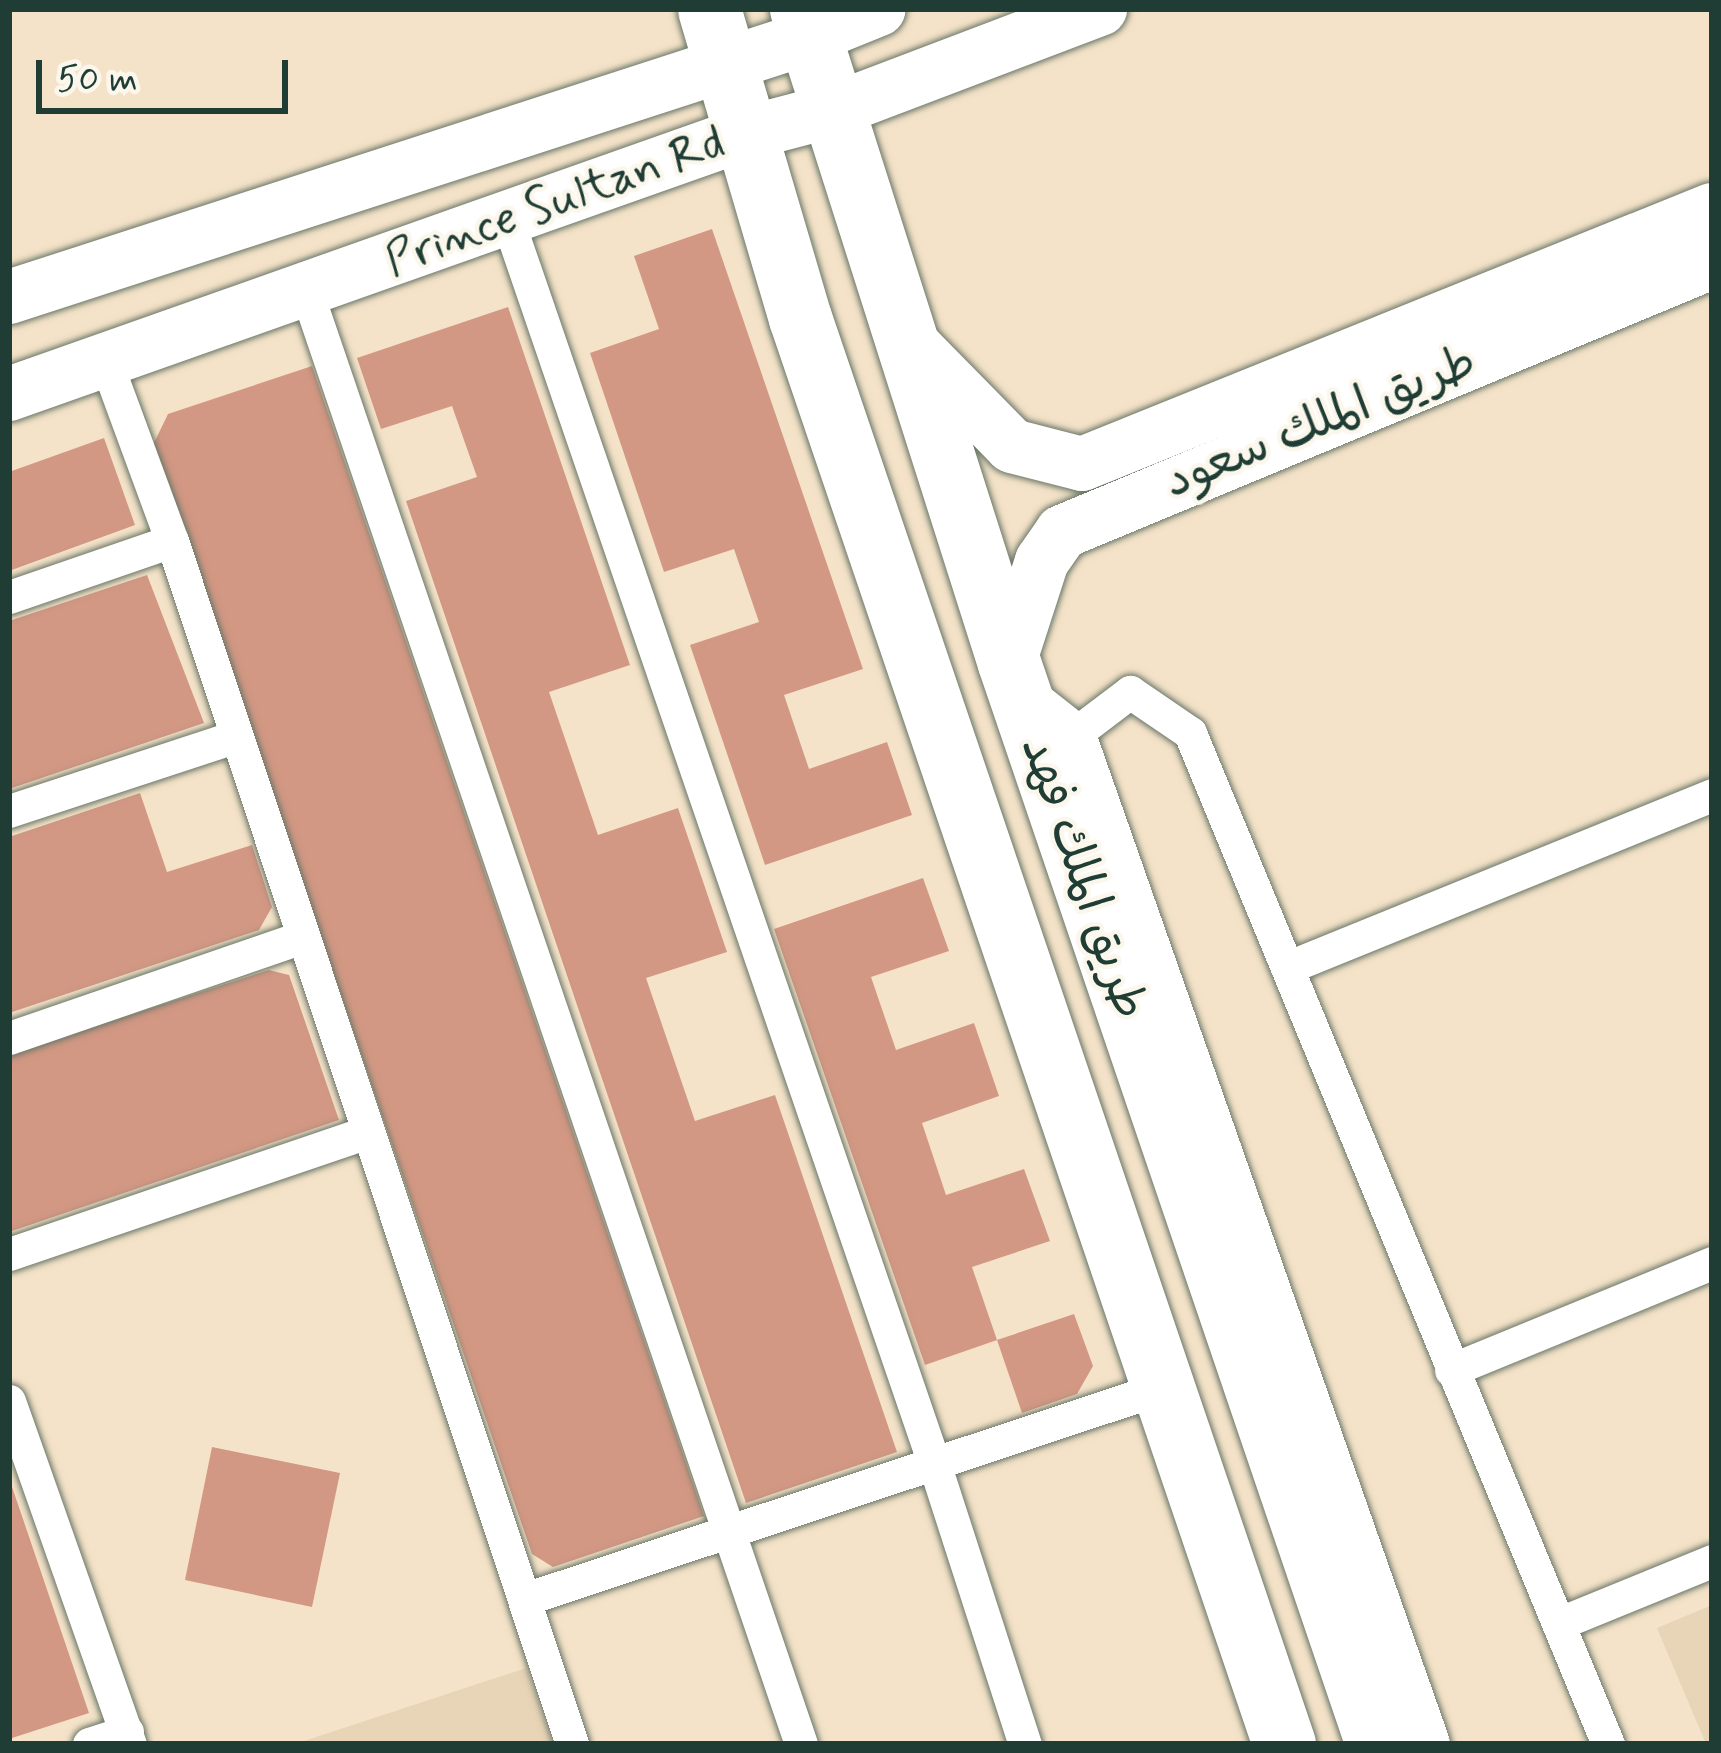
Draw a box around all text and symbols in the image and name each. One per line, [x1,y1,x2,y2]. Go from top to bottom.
scale bar [42,36,294,110]
text: 50 m [57,57,138,104]
street label: Prince Sultan Rd [384,116,726,288]
street label: طريق الملك سعود [1155,333,1485,511]
street label: طريق الملك فهد [1008,729,1158,1027]

